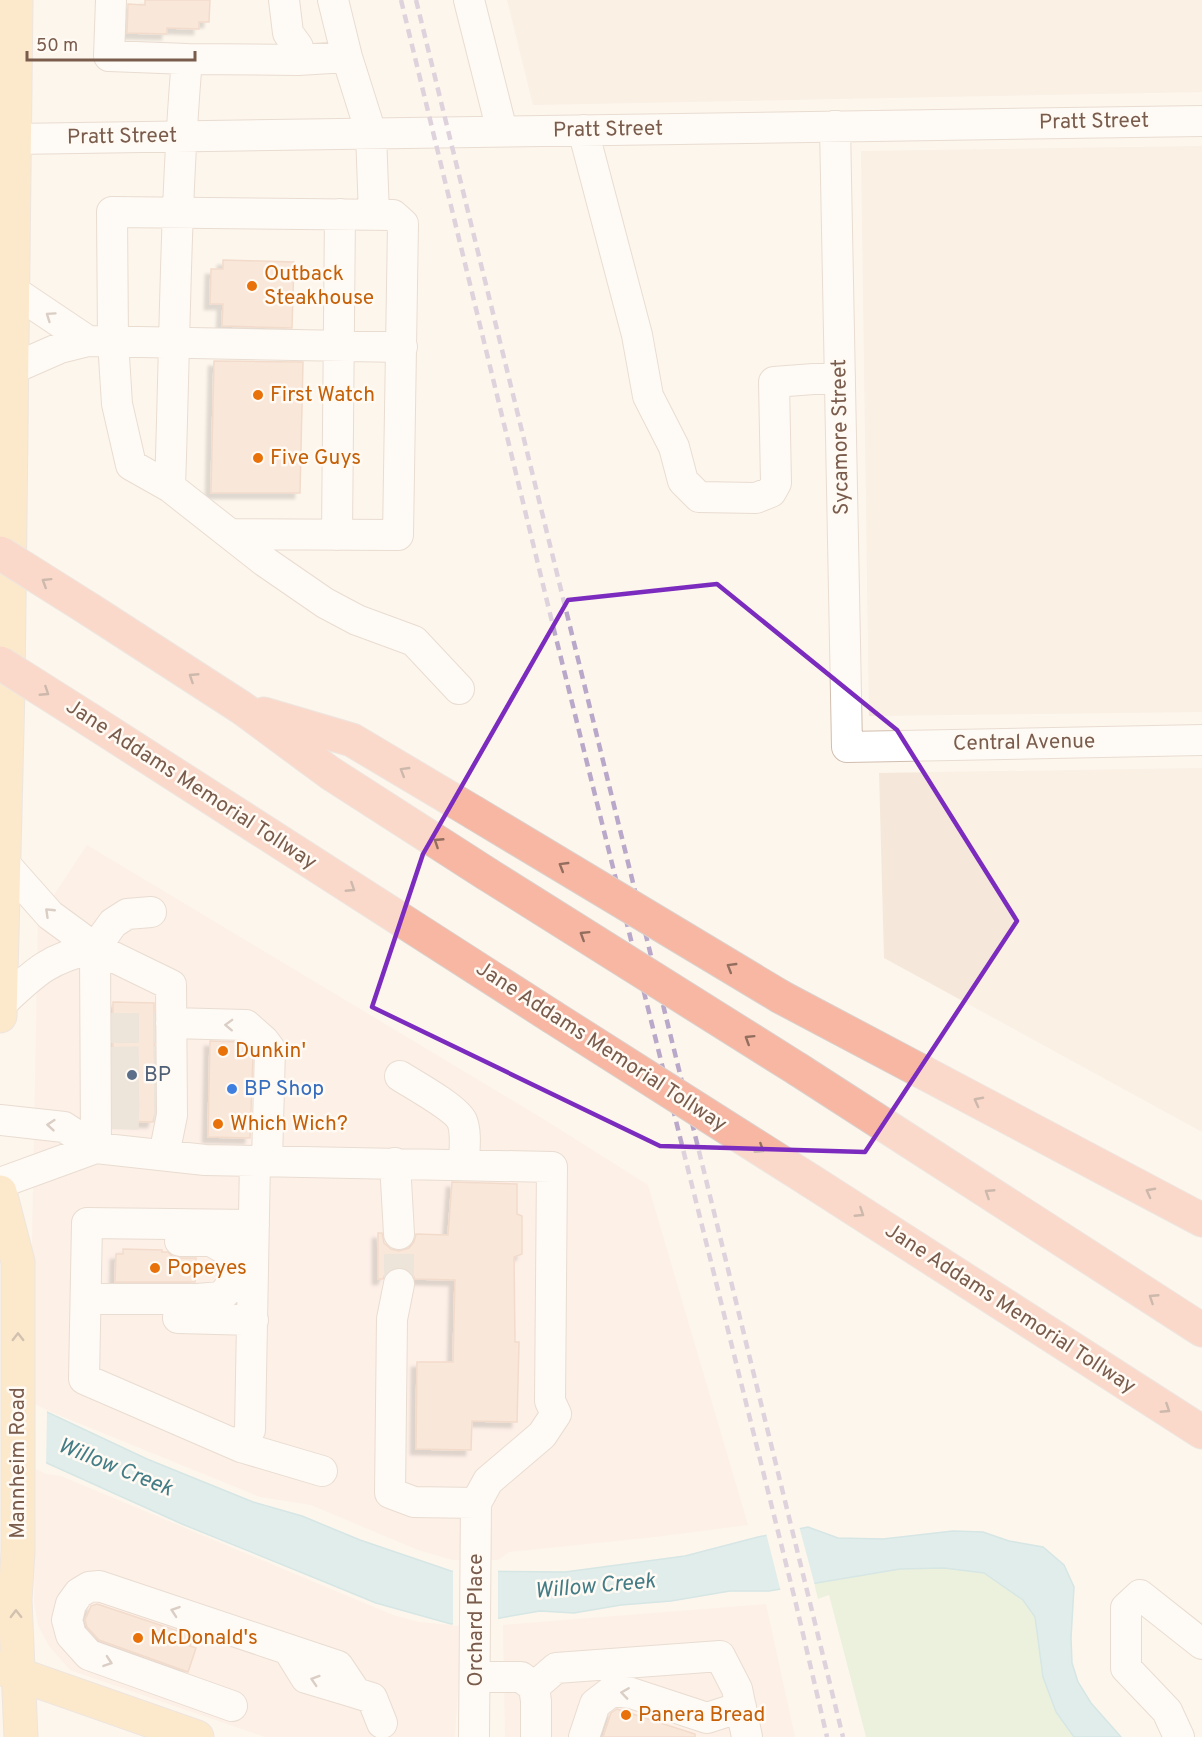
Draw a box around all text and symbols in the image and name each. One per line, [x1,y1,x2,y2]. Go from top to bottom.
scale bar [27,24,195,62]
text: 50 m [36,35,78,58]
street label: Pratt Street [1039,108,1149,136]
street label: Pratt Street [553,116,663,144]
street label: Pratt Street [67,123,177,151]
place label: Outback Steakhouse [264,261,374,312]
marker: Outback Steakhouse [245,279,259,293]
one-way arrow [46,312,57,323]
street label: Sycamore Street [826,359,856,515]
place label: First Watch [270,382,375,409]
marker: First Watch [251,388,265,402]
place label: Five Guys [270,445,361,472]
marker: Five Guys [251,451,265,465]
one-way arrow [42,578,52,590]
one-way arrow [189,672,199,684]
one-way arrow [39,684,49,696]
street label: Jane Addams Memorial Tollway [60,694,322,876]
street label: Central Avenue [953,728,1095,758]
one-way arrow [400,767,410,779]
one-way arrow [434,838,445,849]
one-way arrow [559,862,569,874]
one-way arrow [344,881,355,892]
one-way arrow [45,909,56,920]
one-way arrow [580,931,591,942]
street label: Jane Addams Memorial Tollway [470,956,732,1138]
one-way arrow [727,963,737,974]
one-way arrow [224,1018,233,1031]
one-way arrow [745,1035,756,1046]
place label: Dunkin' [235,1038,306,1065]
marker: Dunkin' [216,1044,230,1058]
place label: BP [144,1062,171,1089]
marker: BP [125,1068,139,1082]
place label: BP Shop [244,1076,324,1103]
marker: BP Shop [225,1082,239,1096]
one-way arrow [974,1097,984,1108]
place label: Which Wich? [230,1111,348,1138]
marker: Which Wich? [211,1117,225,1131]
one-way arrow [47,1119,56,1132]
one-way arrow [753,1141,764,1152]
one-way arrow [1146,1188,1157,1200]
one-way arrow [985,1189,996,1200]
one-way arrow [854,1206,865,1217]
street label: Jane Addams Memorial Tollway [879,1218,1141,1400]
place label: Popeyes [167,1255,247,1282]
marker: Popeyes [148,1261,162,1275]
one-way arrow [1149,1294,1159,1306]
one-way arrow [12,1333,24,1342]
street label: Mannheim Road [5,1387,32,1539]
one-way arrow [1160,1401,1170,1413]
water label: Willow Creek [54,1433,177,1504]
street label: Orchard Place [463,1553,490,1687]
water label: Willow Creek [533,1568,657,1606]
one-way arrow [170,1606,181,1619]
one-way arrow [10,1610,22,1619]
place label: McDonald's [150,1625,258,1652]
marker: McDonald's [131,1631,145,1645]
one-way arrow [102,1654,113,1667]
one-way arrow [310,1675,321,1688]
one-way arrow [620,1687,630,1699]
place label: Panera Bread [638,1702,765,1729]
marker: Panera Bread [619,1708,633,1722]

